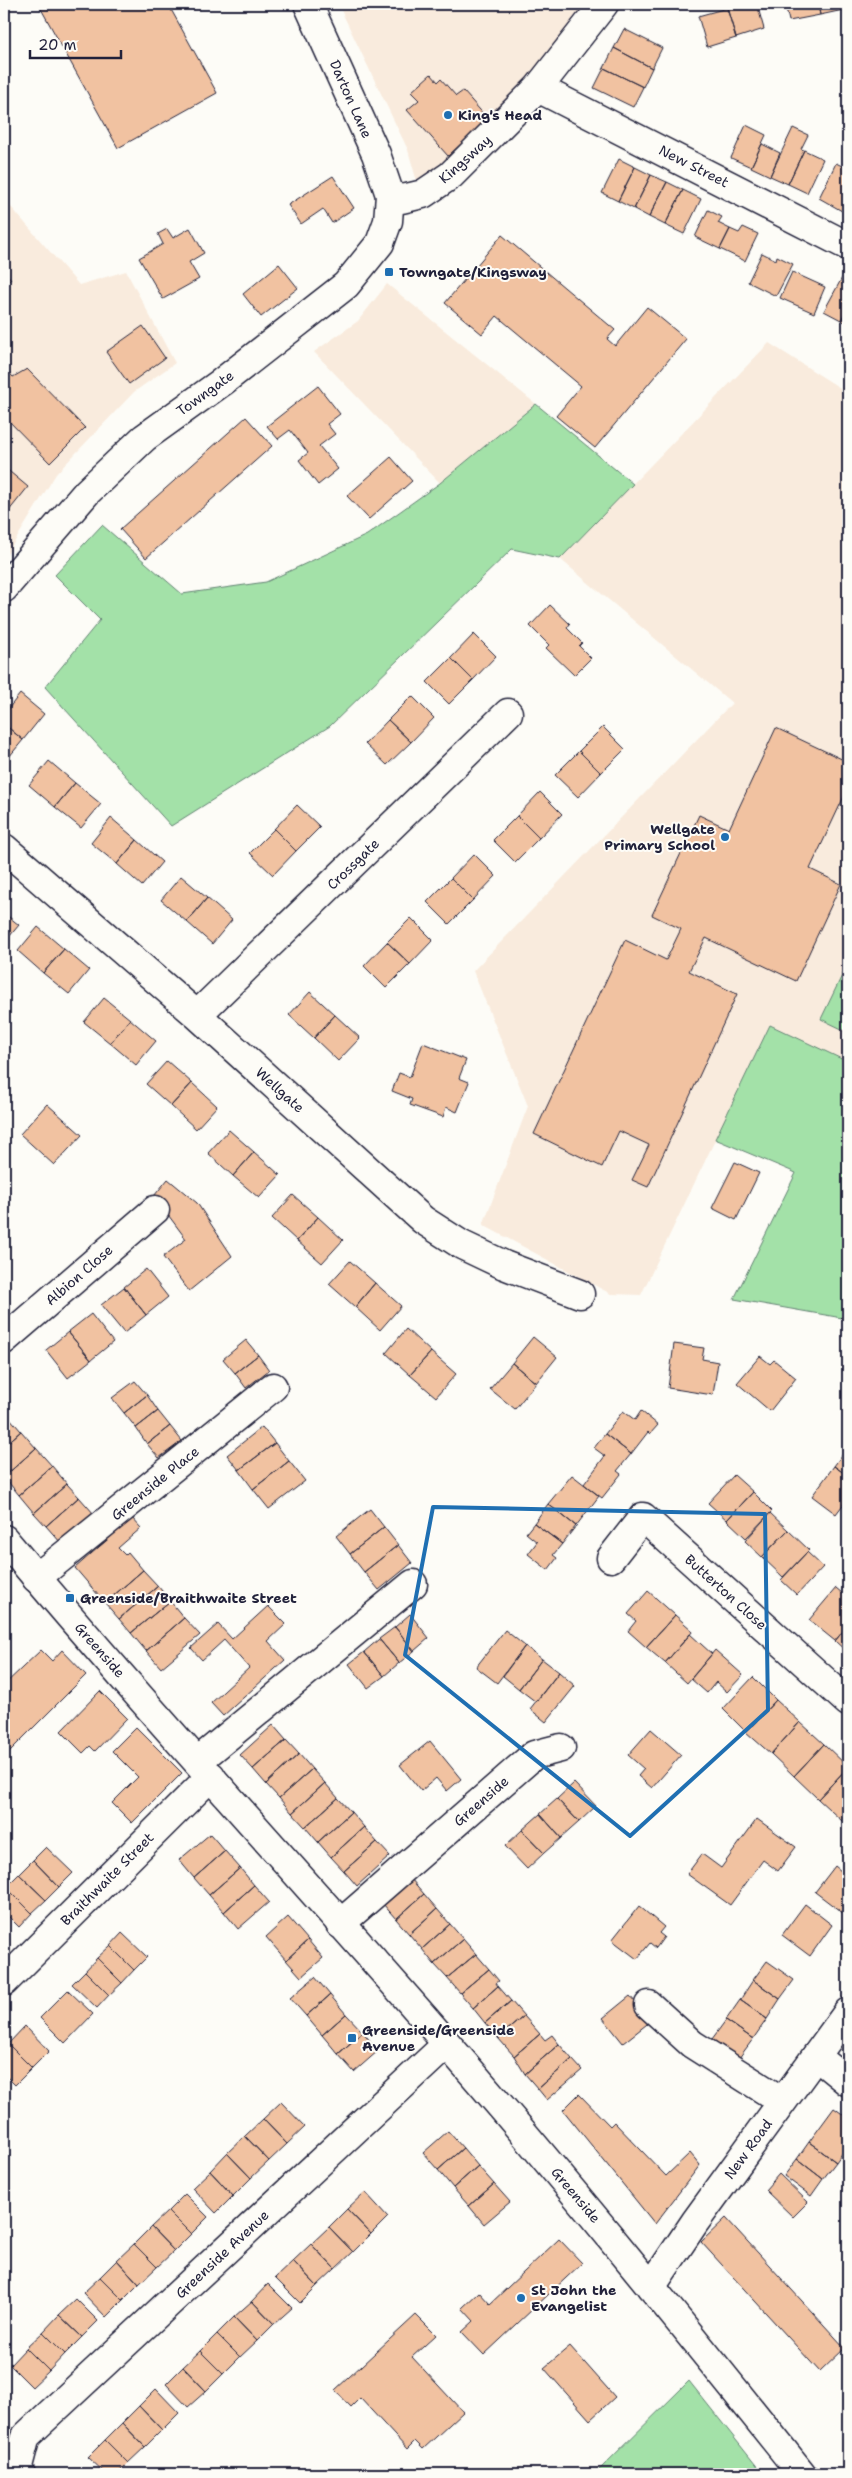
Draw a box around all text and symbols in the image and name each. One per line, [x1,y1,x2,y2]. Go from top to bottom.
scale bar [30,28,121,60]
text: 20 m [38,35,77,55]
street label: Darton Lane [326,57,376,141]
place label: King's Head [458,106,542,124]
marker: King's Head [442,109,454,121]
street label: Kingsway [435,131,495,187]
street label: New Street [656,141,732,191]
place label: Towngate/Kingsway [399,263,547,281]
marker: Towngate/Kingsway [383,266,395,278]
street label: Towngate [173,366,237,420]
place label: Wellgate Primary School [604,820,715,854]
marker: Wellgate Primary School [719,831,731,843]
street label: Crossgate [323,834,383,893]
street label: Wellgate [252,1063,308,1117]
street label: Albion Close [42,1241,117,1309]
street label: Greenside Place [107,1442,203,1524]
street label: Butterton Close [681,1550,771,1634]
place label: Greenside/Braithwaite Street [80,1589,297,1607]
marker: Greenside/Braithwaite Street [64,1592,76,1604]
street label: Greenside [71,1619,129,1681]
street label: Greenside [450,1772,512,1830]
street label: Braithwaite Street [57,1829,157,1929]
place label: Greenside/Greenside Avenue [362,2021,514,2055]
marker: Greenside/Greenside Avenue [346,2032,358,2044]
street label: New Road [720,2115,776,2183]
street label: Greenside [547,2163,605,2227]
street label: Greenside Avenue [171,2206,273,2302]
place label: St John the Evangelist [531,2281,616,2315]
marker: St John the Evangelist [515,2292,527,2304]

